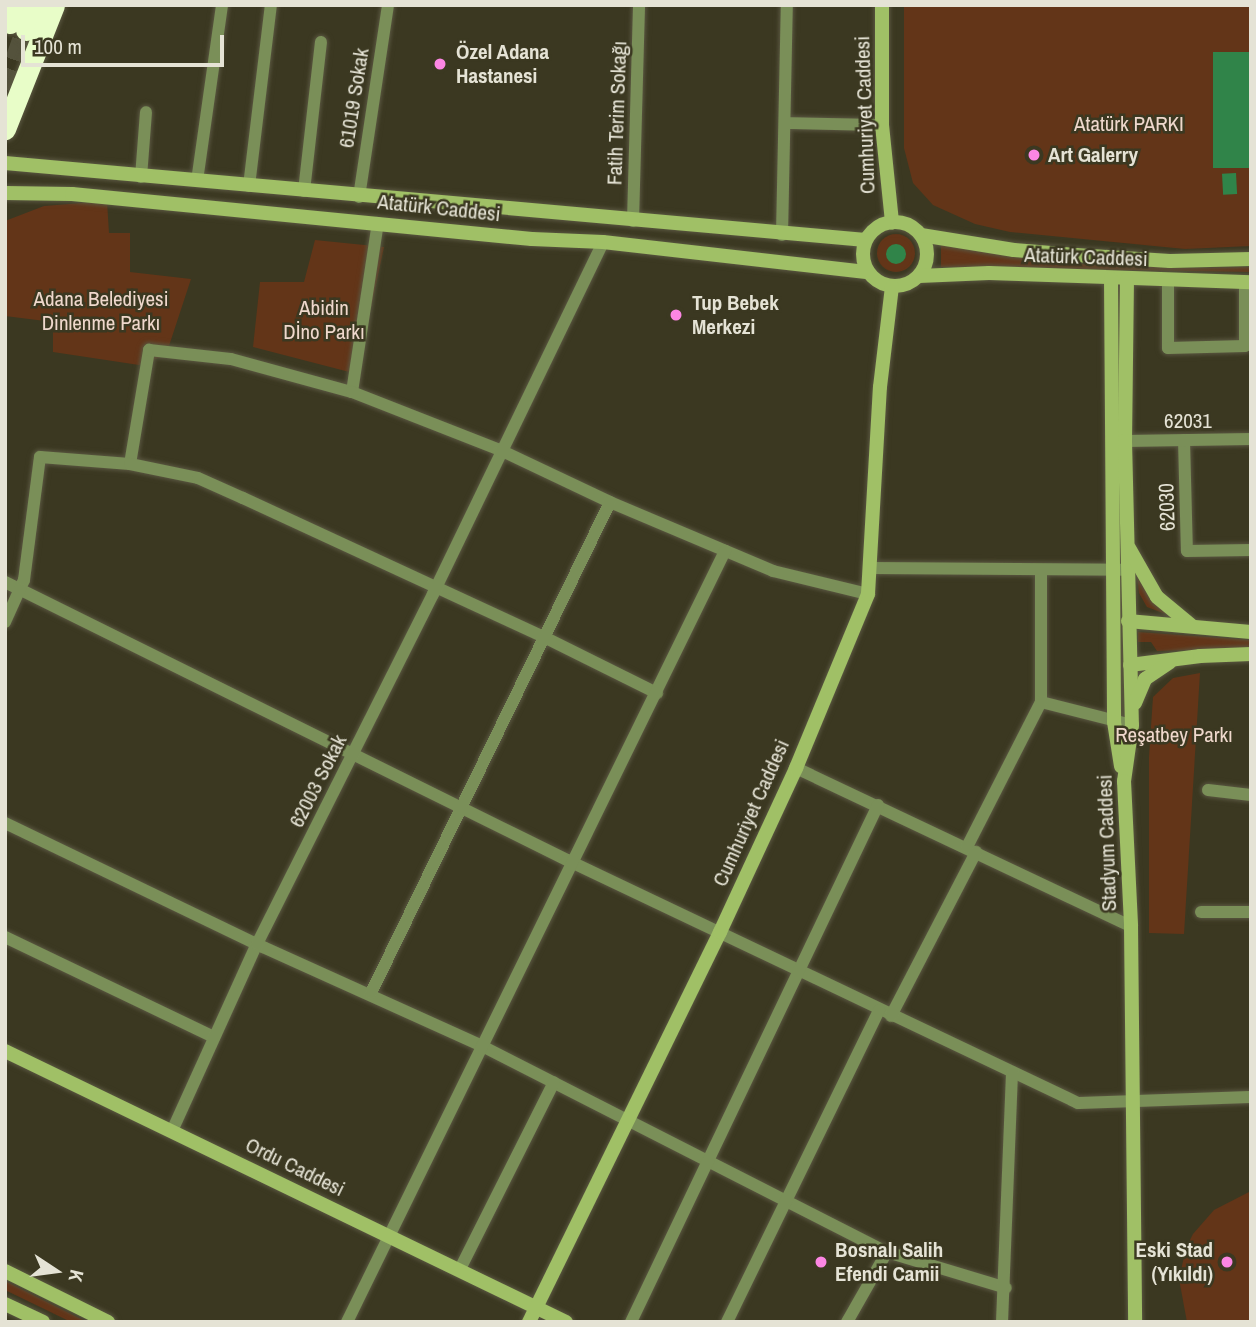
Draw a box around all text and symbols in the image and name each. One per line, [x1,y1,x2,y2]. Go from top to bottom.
scale bar [24,21,228,65]
text: 100 m [34,32,82,61]
street label: Cumhuriyet Caddesi [850,36,880,194]
place label: Özel Adana Hastanesi [456,39,550,89]
street label: Fatih Terim Sokağı [602,40,632,186]
street label: 61019 Sokak [334,46,374,150]
marker: Özel Adana Hastanesi [430,54,450,74]
park label: Atatürk PARKI [1074,111,1184,137]
place label: Art Galerry [1048,142,1138,168]
marker: Art Galerry [1026,147,1042,163]
street label: Atatürk Caddesi [376,189,502,227]
street label: Atatürk Caddesi [1024,242,1148,272]
park label: Adana Belediyesi Dinlenme Parkı [34,286,168,336]
place label: Tup Bebek Merkezi [692,290,779,340]
park label: Abidin Dİno Parkı [283,295,365,345]
marker: Tup Bebek Merkezi [666,305,686,325]
street label: 62031 [1164,408,1212,434]
street label: 62030 [1154,483,1180,531]
park label: Reşatbey Parkı [1115,722,1233,748]
street label: 62003 Sokak [284,730,352,832]
street label: Cumhuriyet Caddesi [707,736,795,890]
street label: Stadyum Caddesi [1092,774,1122,912]
street label: Ordu Caddesi [241,1132,349,1202]
north arrow [21,1236,91,1306]
place label: Bosnalı Salih Efendi Camii [835,1237,943,1287]
place label: Eski Stad (Yıkıldı) [1135,1237,1213,1287]
marker: Bosnalı Salih Efendi Camii [813,1254,829,1270]
marker: Eski Stad (Yıkıldı) [1219,1254,1235,1270]
text: K [63,1267,90,1284]

